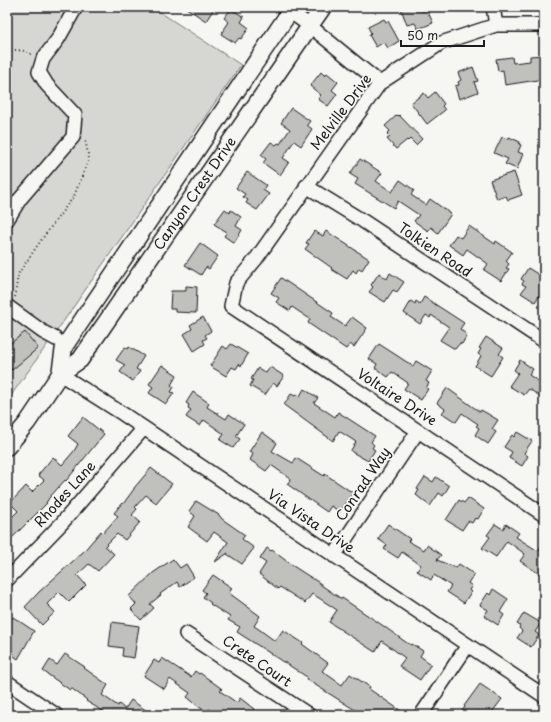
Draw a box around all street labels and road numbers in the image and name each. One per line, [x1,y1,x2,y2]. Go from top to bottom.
street label: Melville Drive [305,69,376,154]
street label: Canyon Crest Drive [148,132,241,254]
street label: Tolkien Road [394,217,476,282]
street label: Voltaire Drive [353,363,441,430]
street label: Conrad Way [330,442,395,525]
street label: Rhodes Lane [29,456,100,532]
street label: Via Vista Drive [263,483,360,558]
street label: Crete Court [218,630,296,692]

